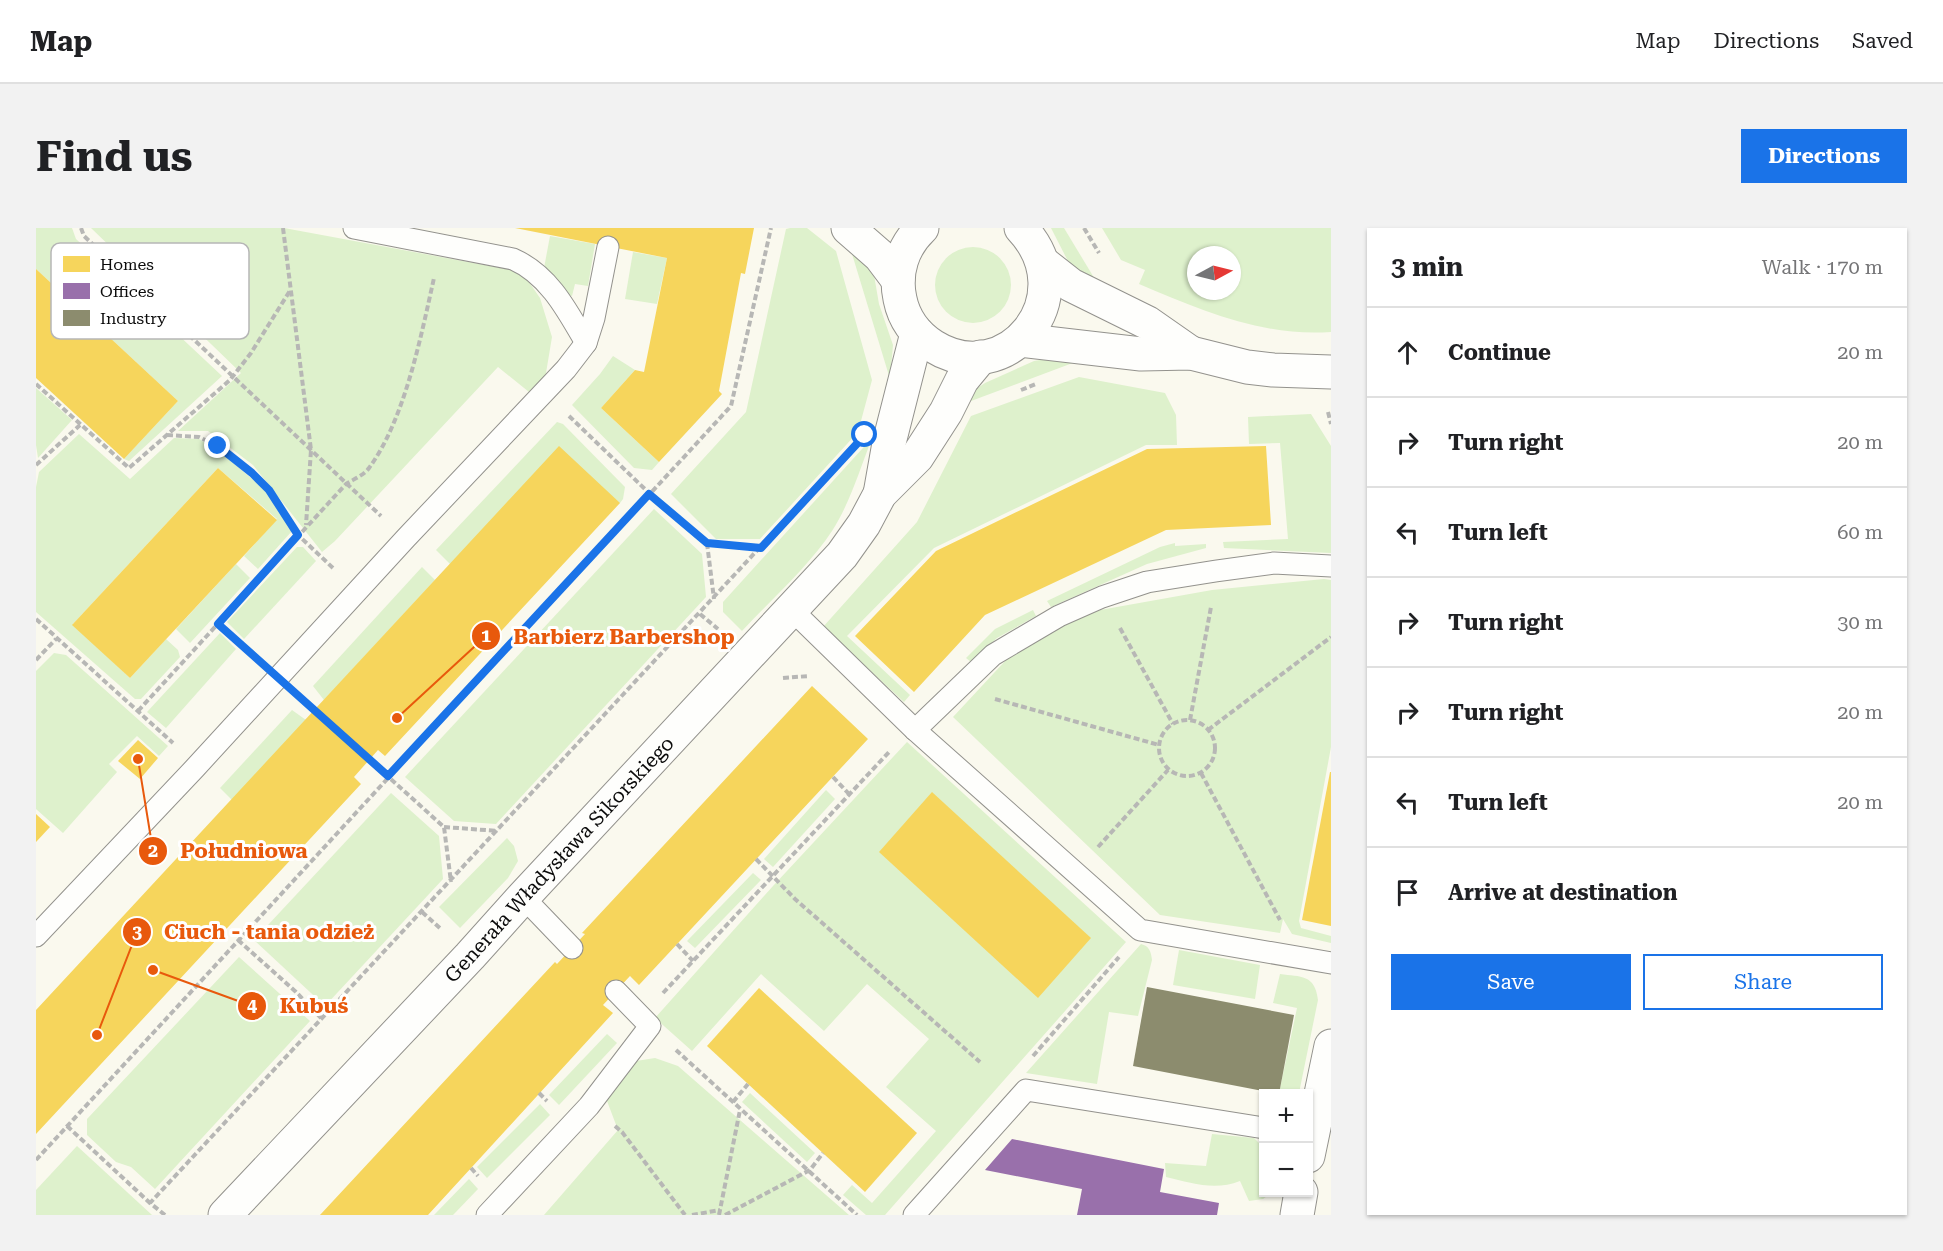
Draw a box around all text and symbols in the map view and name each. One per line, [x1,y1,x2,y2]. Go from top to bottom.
text: Map [30,25,92,58]
text: Map [1636,29,1680,53]
text: Directions [1713,29,1819,53]
text: Saved [1852,29,1913,53]
button: Directions [1741,129,1907,183]
text: Find us [36,132,193,181]
legend [51,243,249,339]
north arrow [1187,246,1241,300]
text: 3 min [1391,252,1463,282]
text: Homes [100,255,154,274]
text: Walk · 170 m [1762,255,1883,279]
text: Offices [100,282,154,301]
text: Industry [100,309,167,328]
icon: ahead [1391,336,1424,369]
text: Continue [1448,340,1551,365]
text: 20 m [1837,340,1883,364]
route start [851,421,877,447]
icon: right [1391,426,1424,459]
text: Turn right [1448,430,1563,455]
text: 20 m [1837,430,1883,454]
route end [204,432,230,458]
icon: left [1391,516,1424,549]
text: Turn left [1448,520,1548,545]
text: 60 m [1837,520,1883,544]
icon: right [1391,606,1424,639]
text: Turn right [1448,610,1563,635]
text: 30 m [1837,610,1883,634]
callout: Barbierz Barbershop [471,617,747,656]
text: 1 [481,625,491,646]
text: Barbierz Barbershop [513,625,735,649]
icon: right [1391,696,1424,729]
text: Turn right [1448,700,1563,725]
text: 20 m [1837,700,1883,724]
street label: Generała Władysława Sikorskiego [439,731,679,987]
icon: left [1391,786,1424,819]
text: Turn left [1448,790,1548,815]
text: 20 m [1837,790,1883,814]
callout: Południowa [138,831,319,870]
text: Południowa [180,839,308,863]
text: 2 [148,840,158,861]
icon: arrive [1391,876,1424,909]
text: Arrive at destination [1448,880,1677,905]
callout: Ciuch - tania odzież [122,913,386,952]
text: Ciuch - tania odzież [164,920,374,944]
text: 3 [132,921,142,942]
button: Save [1391,954,1631,1010]
button: Share [1643,954,1883,1010]
callout: Kubuś [237,986,360,1025]
text: Kubuś [280,994,348,1018]
text: 4 [247,995,257,1016]
map controls [1259,1089,1313,1197]
button: + [1259,1089,1313,1143]
button: − [1259,1143,1313,1197]

